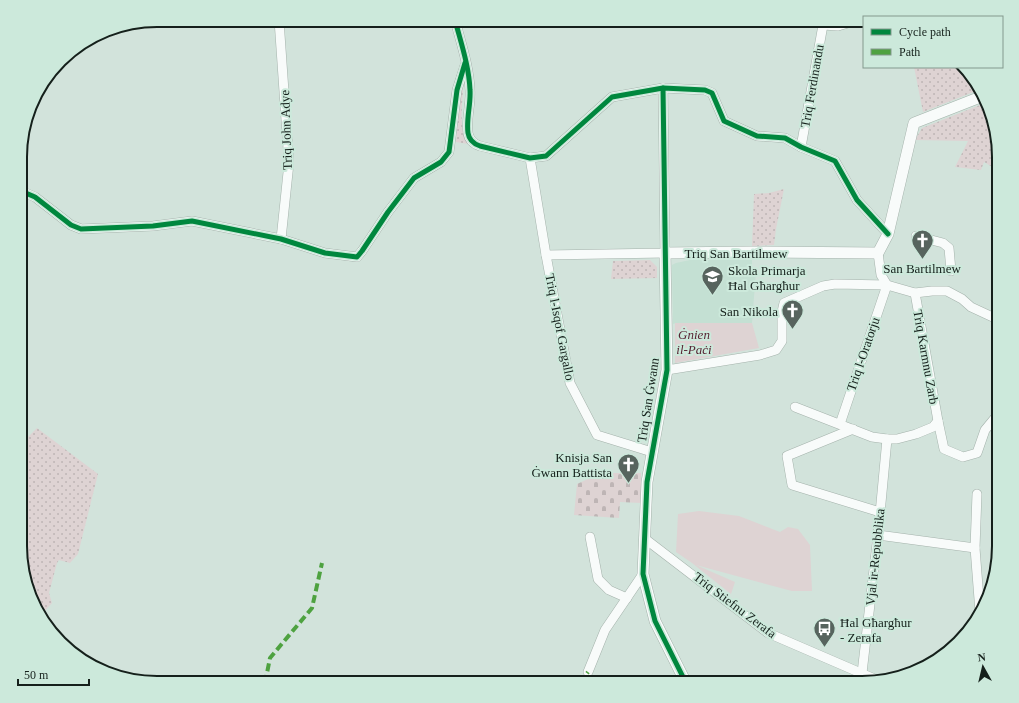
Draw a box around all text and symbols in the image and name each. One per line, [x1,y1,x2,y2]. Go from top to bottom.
legend [863,16,1003,68]
text: Cycle path [899,25,951,39]
street label: Triq Ferdinandu [797,43,827,129]
text: Path [899,45,920,59]
street label: Triq John Adye [277,89,295,170]
church icon: San Bartilmew [909,227,935,260]
street label: Triq San Bartilmew [685,246,788,261]
place label: San Bartilmew [883,261,961,276]
place label: Skola Primarja Ħal Għargħur [728,263,806,293]
school or university icon: Skola Primarja Ħal Għargħur [700,264,726,297]
street label: Triq l-Isqof Gargallo [542,272,578,382]
church icon: San Nikola [780,298,806,331]
place label: San Nikola [720,304,778,319]
street label: Triq Karmnu Zarb [910,309,942,405]
street label: Triq l-Oratorju [843,315,883,393]
park label: Ġnien il-Paċi [676,327,712,357]
street label: Triq San Ġwann [634,356,662,443]
place label: Knisja San Ġwann Battista [531,450,612,480]
church icon: Knisja San Ġwann Battista [615,451,641,484]
street label: Vjal ir-Repubblika [862,507,888,606]
street label: Triq Stiefnu Zerafa [691,569,780,641]
place label: Ħal Għargħur - Zerafa [840,615,912,645]
bus stop icon: Ħal Għargħur - Zerafa [812,616,838,649]
north arrow [963,647,1003,687]
text: N [977,651,986,664]
scale bar [18,661,89,687]
text: 50 m [24,668,49,682]

